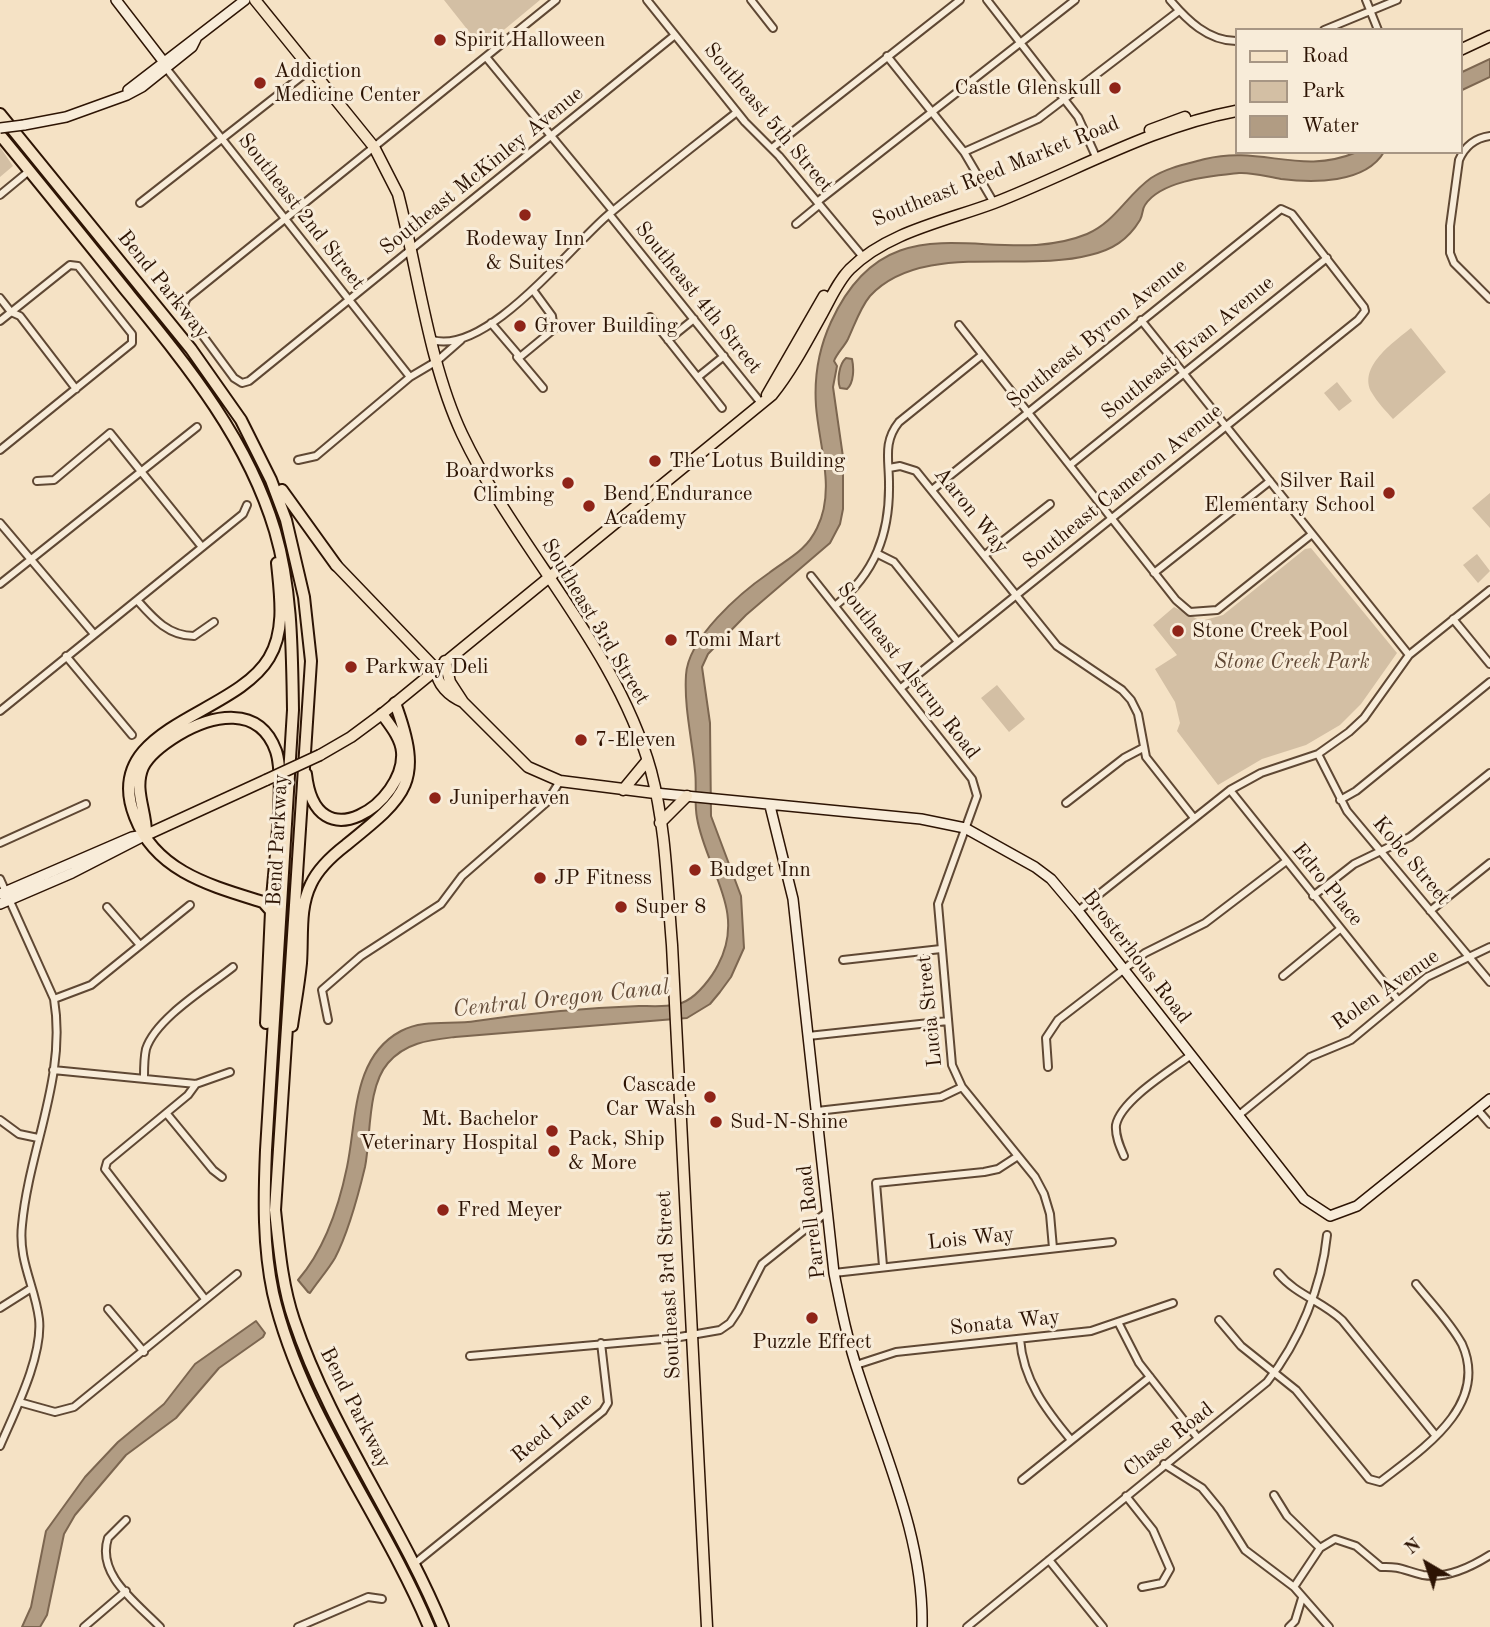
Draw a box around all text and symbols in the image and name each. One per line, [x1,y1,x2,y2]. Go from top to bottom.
place label: Spirit Halloween [454,27,605,53]
legend [1234,28,1462,154]
marker: Spirit Halloween [432,32,448,48]
street label: Southeast 5th Street [698,38,838,198]
text: Road [1302,46,1349,67]
place label: Addiction Medicine Center [274,58,420,108]
marker: Addiction Medicine Center [252,75,268,91]
place label: Castle Glenskull [955,75,1101,101]
marker: Castle Glenskull [1107,80,1123,96]
street label: Southeast McKinley Avenue [375,81,589,261]
text: Park [1302,81,1345,102]
street label: Southeast Reed Market Road [869,111,1123,233]
text: Water [1302,116,1359,137]
street label: Southeast 2nd Street [232,129,370,295]
marker: Rodeway Inn & Suites [517,207,533,223]
street label: Southeast 4th Street [629,217,767,379]
street label: Bend Parkway [112,226,214,344]
place label: Rodeway Inn & Suites [465,226,585,276]
street label: Southeast Byron Avenue [1002,254,1192,414]
street label: Southeast Evan Avenue [1097,271,1279,425]
place label: Grover Building [534,313,678,339]
marker: Grover Building [512,318,528,334]
street label: Southeast Cameron Avenue [1018,399,1228,575]
place label: The Lotus Building [669,448,845,474]
marker: The Lotus Building [647,453,663,469]
place label: Boardworks Climbing [445,458,554,508]
street label: Aaron Way [928,462,1014,560]
place label: Silver Rail Elementary School [1204,468,1375,518]
marker: Boardworks Climbing [560,475,576,491]
place label: Bend Endurance Academy [603,481,752,531]
marker: Silver Rail Elementary School [1381,485,1397,501]
marker: Bend Endurance Academy [581,498,597,514]
street label: Southeast 3rd Street [536,534,654,710]
street label: Southeast Alstrup Road [831,578,985,764]
place label: Stone Creek Pool [1192,618,1348,644]
marker: Stone Creek Pool [1170,623,1186,639]
place label: Tomi Mart [685,627,781,653]
marker: Tomi Mart [663,632,679,648]
park label: Stone Creek Park [1214,649,1370,675]
place label: Parkway Deli [365,654,488,680]
marker: Parkway Deli [343,659,359,675]
place label: 7-Eleven [595,727,676,753]
marker: 7-Eleven [573,732,589,748]
street label: Bend Parkway [262,773,294,907]
place label: Juniperhaven [449,785,570,811]
marker: Juniperhaven [427,790,443,806]
street label: Kobe Street [1367,811,1455,911]
street label: Edro Place [1286,838,1368,932]
place label: Budget Inn [709,857,811,883]
marker: Budget Inn [687,862,703,878]
place label: JP Fitness [554,865,652,891]
marker: JP Fitness [532,870,548,886]
street label: Brosterhous Road [1076,885,1196,1029]
place label: Super 8 [635,894,706,920]
marker: Super 8 [613,899,629,915]
street label: Rolen Avenue [1328,944,1444,1036]
street label: Lucia Street [912,954,948,1068]
water label: Central Oregon Canal [451,974,671,1024]
place label: Cascade Car Wash [605,1072,696,1122]
marker: Cascade Car Wash [702,1089,718,1105]
place label: Mt. Bachelor Veterinary Hospital [360,1106,538,1156]
place label: Sud-N-Shine [730,1109,848,1135]
marker: Sud-N-Shine [708,1114,724,1130]
marker: Mt. Bachelor Veterinary Hospital [544,1123,560,1139]
place label: Pack, Ship & More [568,1126,665,1176]
marker: Pack, Ship & More [546,1143,562,1159]
street label: Parrell Road [793,1164,831,1280]
street label: Southeast 3rd Street [651,1190,687,1380]
place label: Fred Meyer [457,1197,562,1223]
marker: Fred Meyer [435,1202,451,1218]
street label: Lois Way [926,1222,1016,1256]
street label: Sonata Way [949,1305,1061,1341]
marker: Puzzle Effect [804,1310,820,1326]
place label: Puzzle Effect [752,1329,872,1355]
street label: Bend Parkway [314,1343,396,1473]
street label: Reed Lane [507,1387,597,1469]
street label: Chase Road [1119,1397,1219,1483]
north arrow [1392,1529,1462,1599]
text: N [1402,1535,1425,1559]

